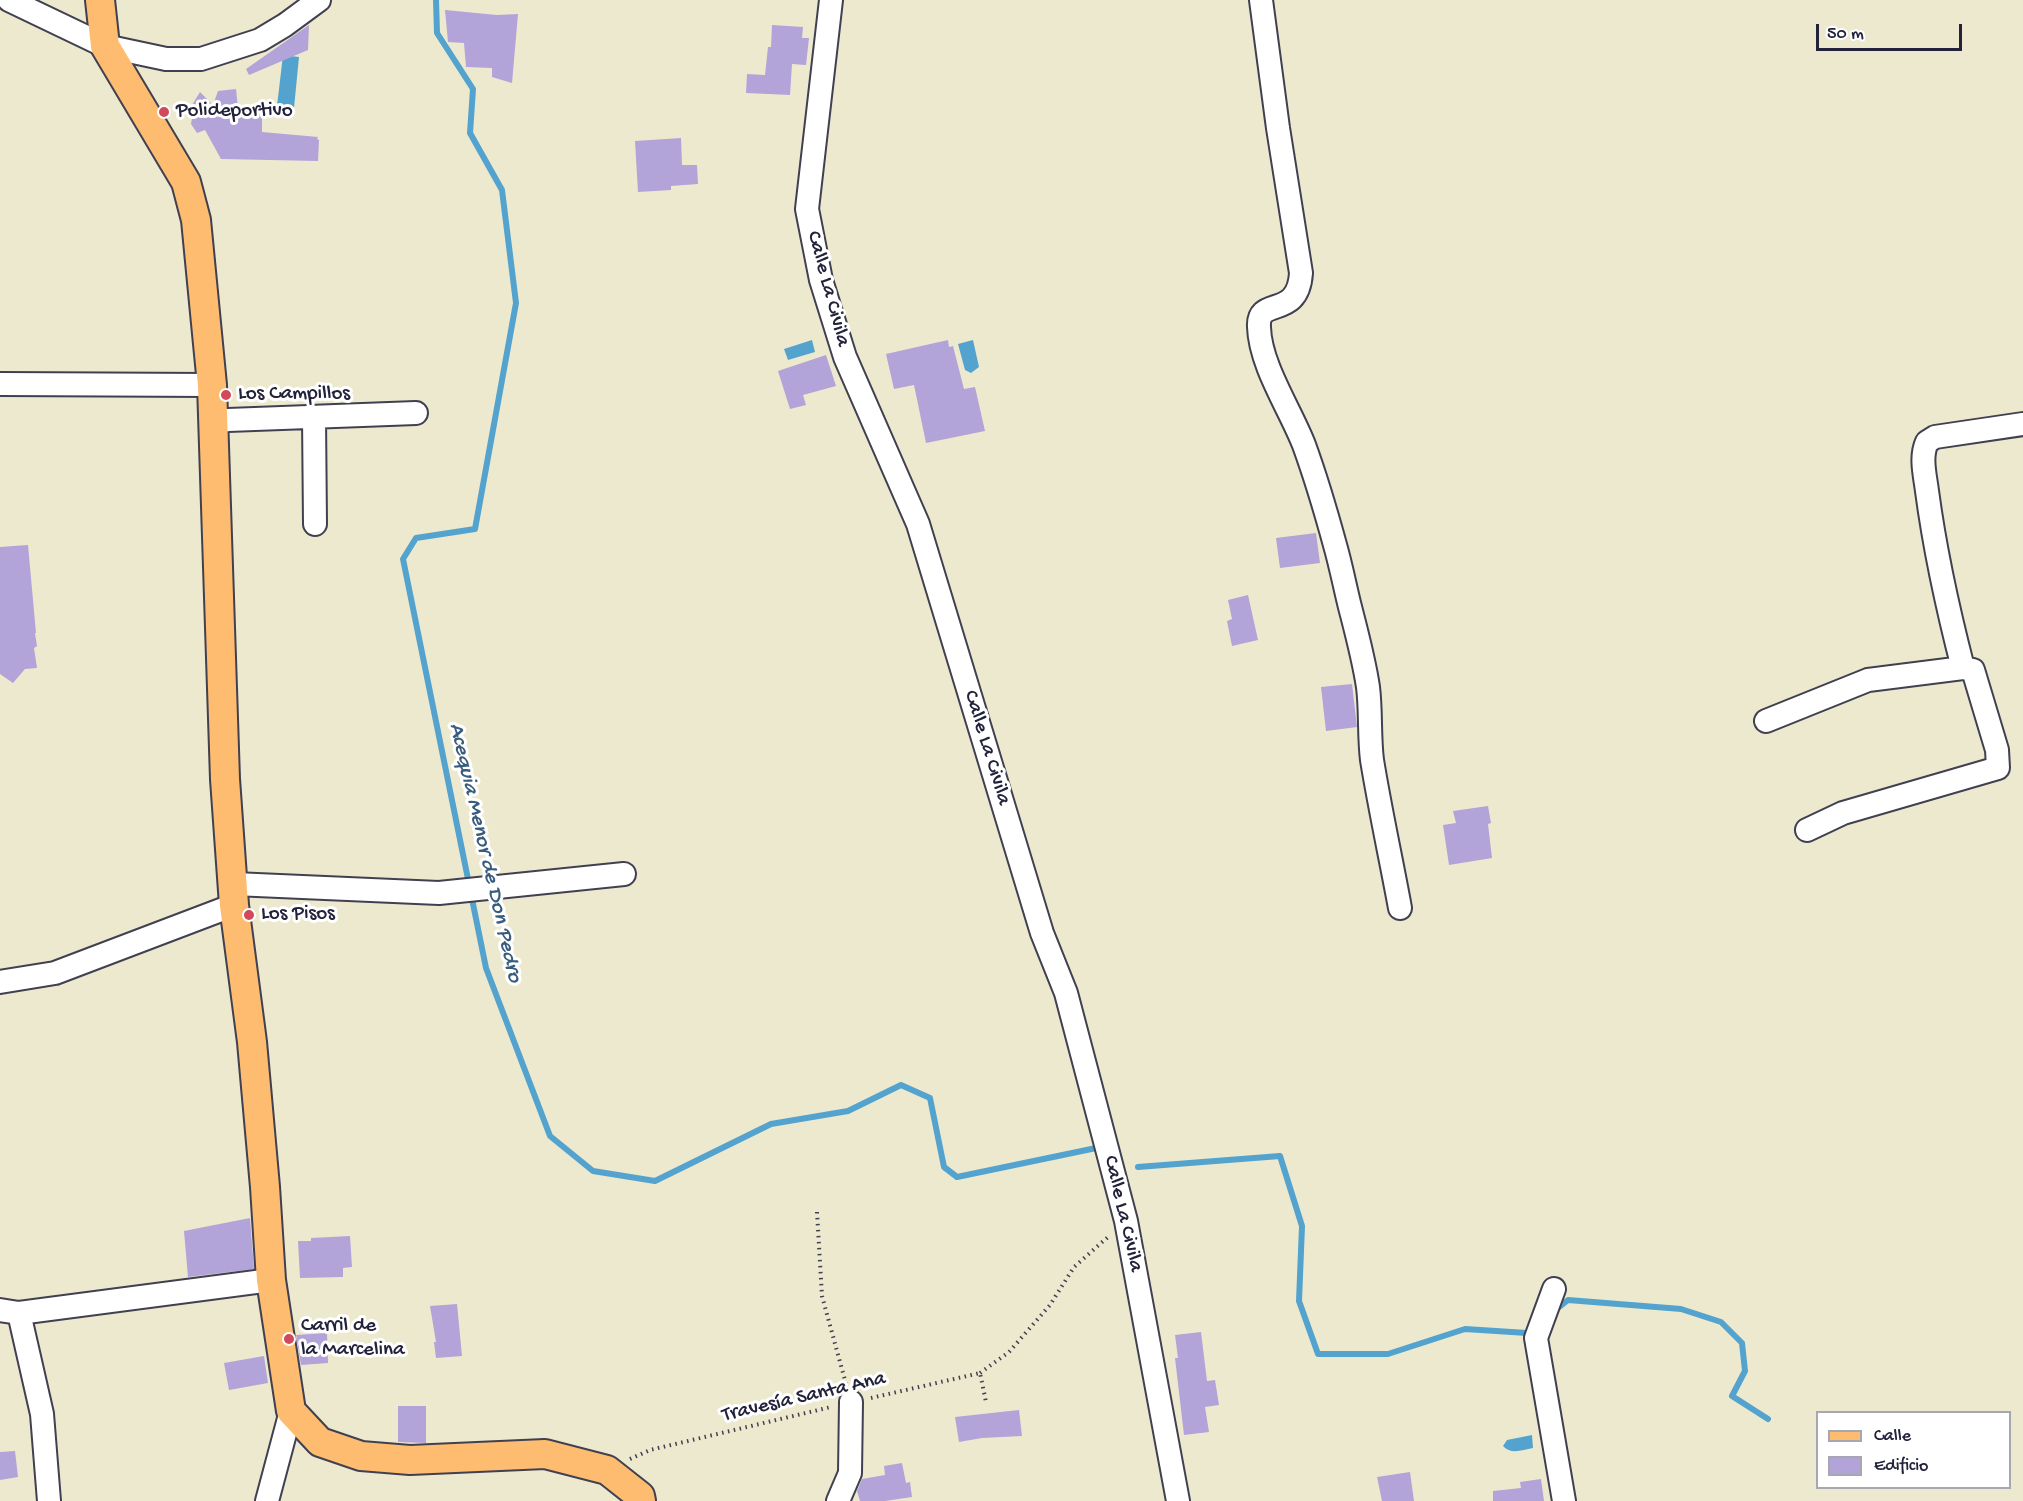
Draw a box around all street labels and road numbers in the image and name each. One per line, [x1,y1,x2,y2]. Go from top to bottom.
street label: Calle La Civila [800,229,854,349]
street label: Calle La Civila [957,688,1015,808]
street label: Calle La Civila [1096,1153,1148,1275]
street label: Travesía Santa Ana [720,1367,888,1429]

